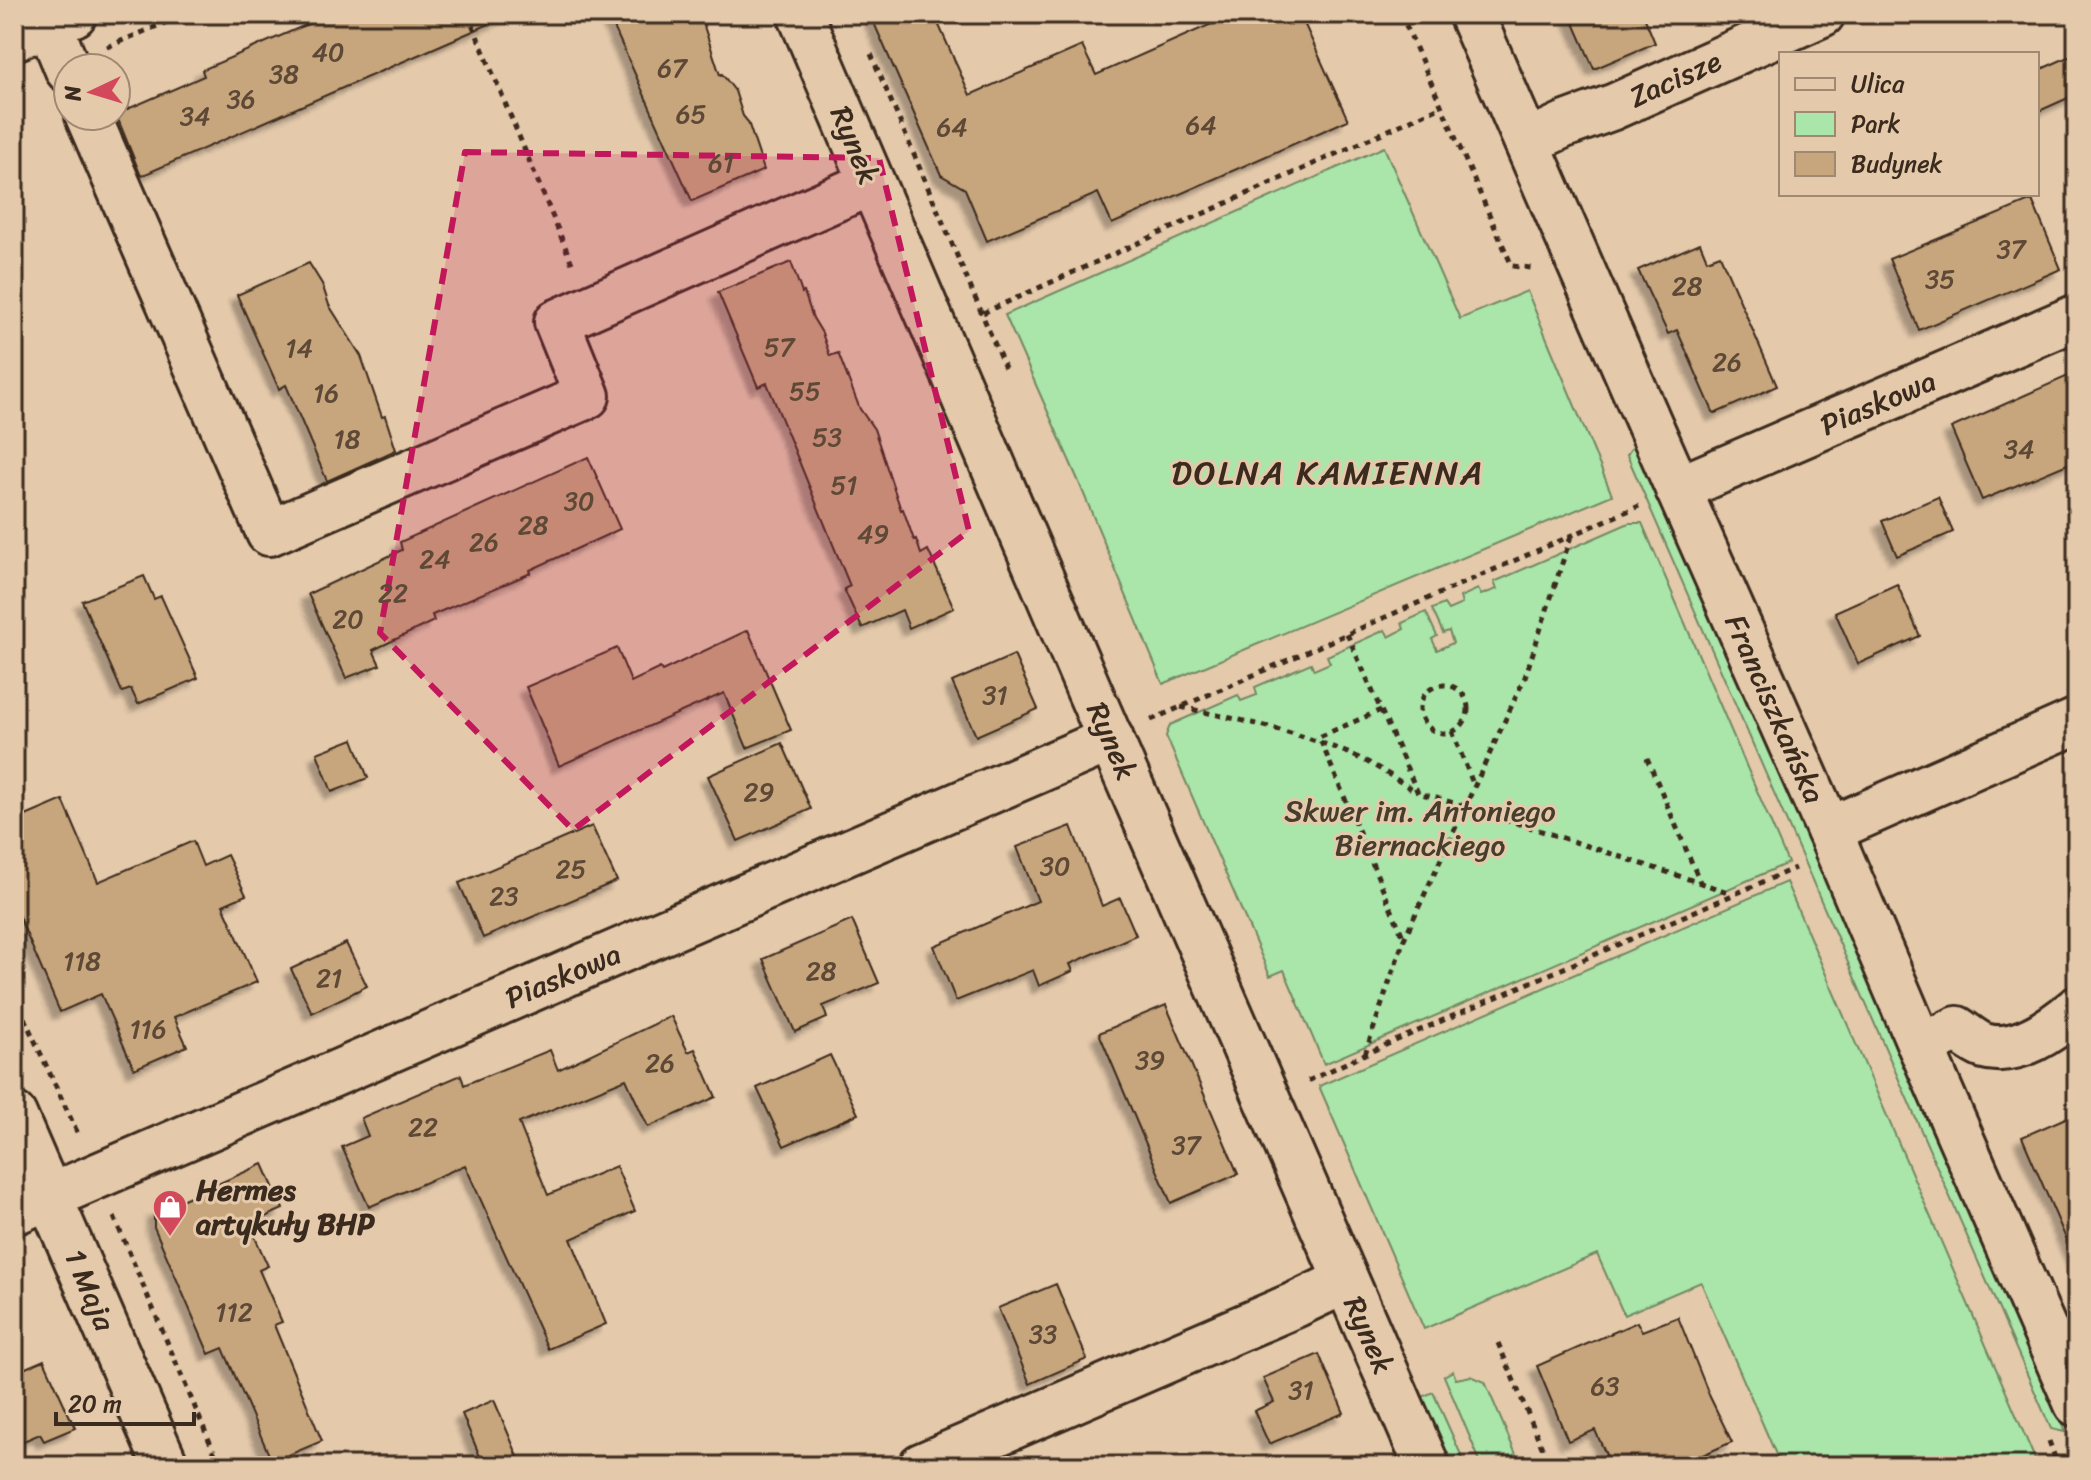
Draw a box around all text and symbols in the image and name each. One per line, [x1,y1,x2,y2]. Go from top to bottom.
house number: 40 [312,29,344,75]
street label: Zacisze [1620,35,1730,123]
house number: 67 [657,45,689,91]
house number: 38 [269,51,299,97]
north arrow [52,52,132,132]
legend [1779,52,2039,196]
text: Ulica [1851,63,1905,105]
house number: 36 [226,76,256,122]
text: N [53,84,93,103]
house number: 65 [676,91,706,137]
house number: 34 [180,93,210,139]
street label: Rynek [814,97,896,193]
house number: 64 [1185,102,1217,148]
text: Park [1851,103,1900,145]
house number: 64 [936,104,968,150]
house number: 61 [708,140,734,186]
text: Budynek [1851,143,1942,185]
house number: 37 [1996,226,2028,272]
house number: 35 [1925,256,1955,302]
house number: 28 [1672,263,1703,309]
house number: 57 [764,324,797,370]
house number: 14 [285,325,313,371]
house number: 26 [1712,339,1742,385]
street label: Piaskowa [1811,354,1945,452]
house number: 55 [789,368,821,414]
house number: 16 [313,370,339,416]
house number: 53 [812,414,842,460]
house number: 18 [334,416,361,462]
house number: 34 [2004,426,2034,472]
district label: DOLNA KAMIENNA [1171,443,1485,503]
house number: 51 [830,462,858,508]
house number: 30 [564,478,594,524]
house number: 28 [518,502,549,548]
house number: 49 [857,511,889,557]
house number: 26 [469,519,499,565]
house number: 24 [419,536,451,582]
house number: 22 [378,570,408,616]
house number: 20 [332,596,364,642]
street label: Franciszkańska [1709,605,1841,813]
house number: 31 [982,672,1008,718]
street label: Rynek [1071,693,1153,789]
house number: 29 [744,769,774,815]
park label: Skwer im. Antoniego Biernackiego [1284,784,1556,872]
house number: 30 [1040,843,1070,889]
house number: 25 [556,846,587,892]
house number: 23 [489,873,519,919]
street label: Piaskowa [496,927,630,1025]
house number: 118 [63,938,101,984]
house number: 28 [806,948,837,994]
house number: 21 [316,955,342,1001]
house number: 116 [129,1006,167,1052]
house number: 39 [1135,1037,1165,1083]
house number: 26 [645,1040,675,1086]
house number: 22 [408,1104,438,1150]
house number: 37 [1171,1122,1203,1168]
place label: Hermes artykuły BHP [195,1163,375,1251]
shop icon: Hermes artykuły BHP [151,1188,189,1238]
street label: 1 Maja [49,1240,132,1341]
street label: Rynek [1328,1287,1410,1383]
house number: 112 [215,1289,253,1335]
house number: 33 [1029,1311,1057,1357]
house number: 63 [1590,1363,1620,1409]
house number: 31 [1288,1367,1314,1413]
scale bar [56,1376,194,1426]
text: 20 m [68,1383,122,1425]

